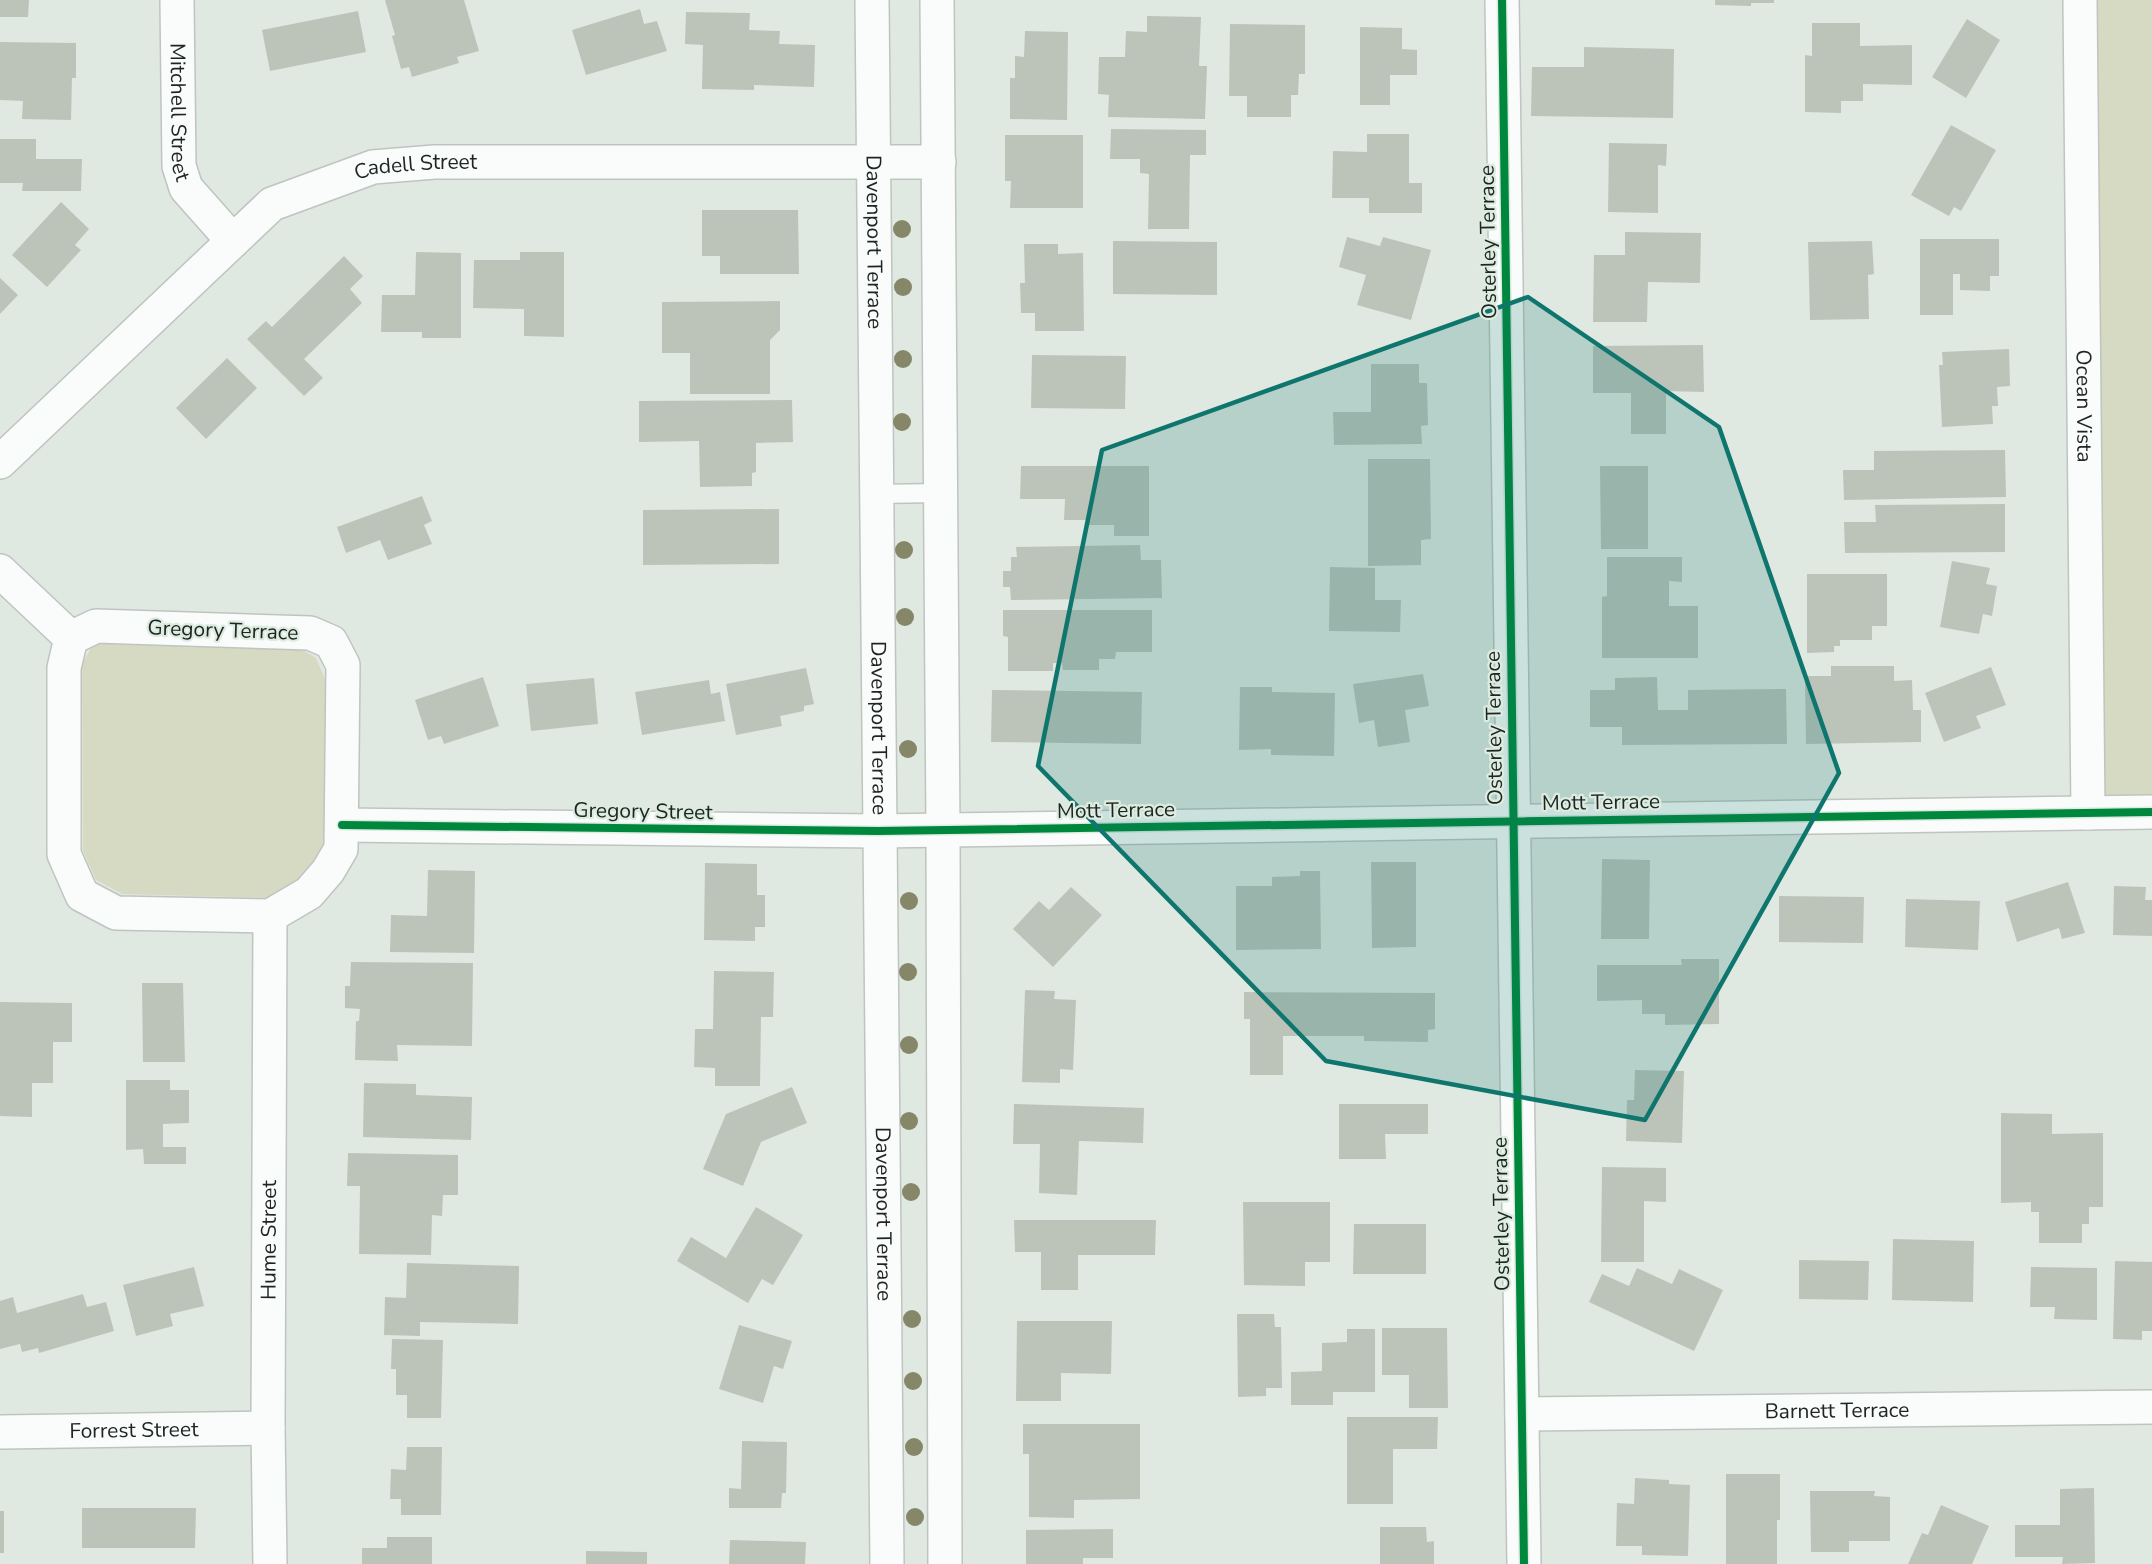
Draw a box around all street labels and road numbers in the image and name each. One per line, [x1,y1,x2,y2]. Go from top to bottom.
street label: Mitchell Street [164,43,197,185]
street label: Cadell Street [350,148,478,187]
street label: Davenport Terrace [859,155,889,329]
street label: Osterley Terrace [1473,165,1503,319]
street label: Ocean Vista [2069,349,2099,463]
street label: Gregory Terrace [147,613,299,647]
street label: Davenport Terrace [864,641,894,815]
street label: Osterley Terrace [1479,651,1509,805]
street label: Mott Terrace [1542,787,1660,817]
street label: Mott Terrace [1057,795,1175,825]
street label: Gregory Street [573,796,714,826]
street label: Davenport Terrace [869,1127,898,1301]
street label: Osterley Terrace [1486,1137,1516,1291]
street label: Hume Street [255,1179,283,1300]
street label: Barnett Terrace [1764,1396,1910,1425]
street label: Forrest Street [69,1415,199,1445]

